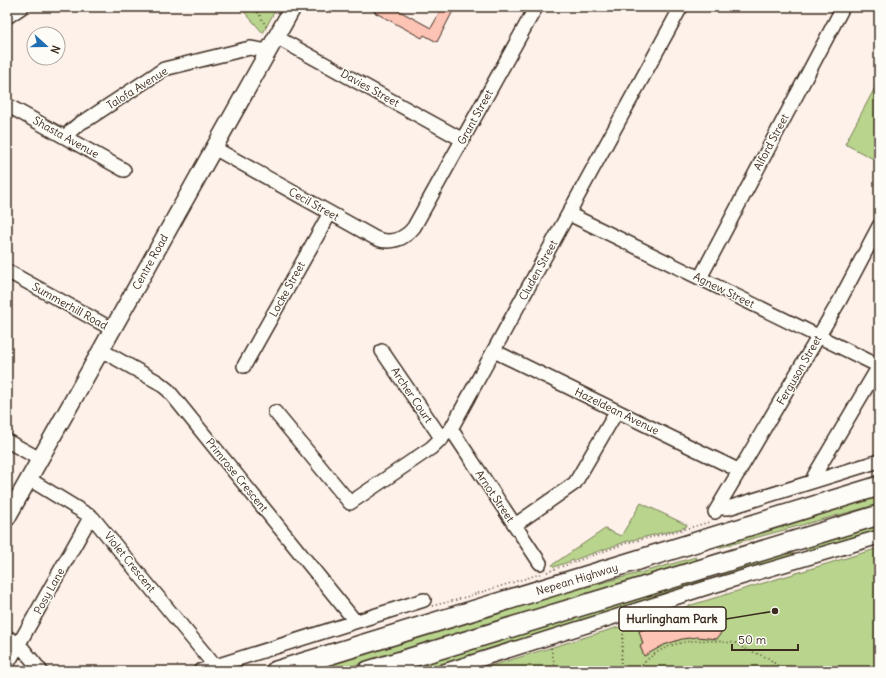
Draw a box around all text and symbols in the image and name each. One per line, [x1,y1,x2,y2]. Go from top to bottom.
north arrow [26,26,66,66]
text: N [47,44,63,56]
street label: Talofa Avenue [104,64,170,112]
street label: Davies Street [338,66,402,110]
street label: Grant Street [454,87,496,147]
street label: Alford Street [750,111,792,173]
street label: Shasta Avenue [31,113,101,161]
street label: Cecil Street [286,184,342,224]
street label: Centre Road [129,231,171,292]
street label: Cluden Street [516,237,560,303]
street label: Locke Street [266,259,308,319]
street label: Agnew Street [691,269,757,311]
street label: Summerhill Road [30,279,111,333]
street label: Ferguson Street [773,332,825,407]
street label: Archer Court [388,364,436,426]
street label: Hazeldean Avenue [573,385,662,438]
street label: Primrose Crescent [203,435,271,515]
street label: Arnot Street [472,467,518,525]
street label: Violet Crescent [101,529,159,595]
street label: Nepean Highway [534,560,620,598]
street label: Posy Lane [31,565,67,617]
callout: Hurlingham Park [619,607,726,631]
text: Hurlingham Park [626,611,718,627]
scale bar [732,626,798,652]
text: 50 m [738,632,767,647]

